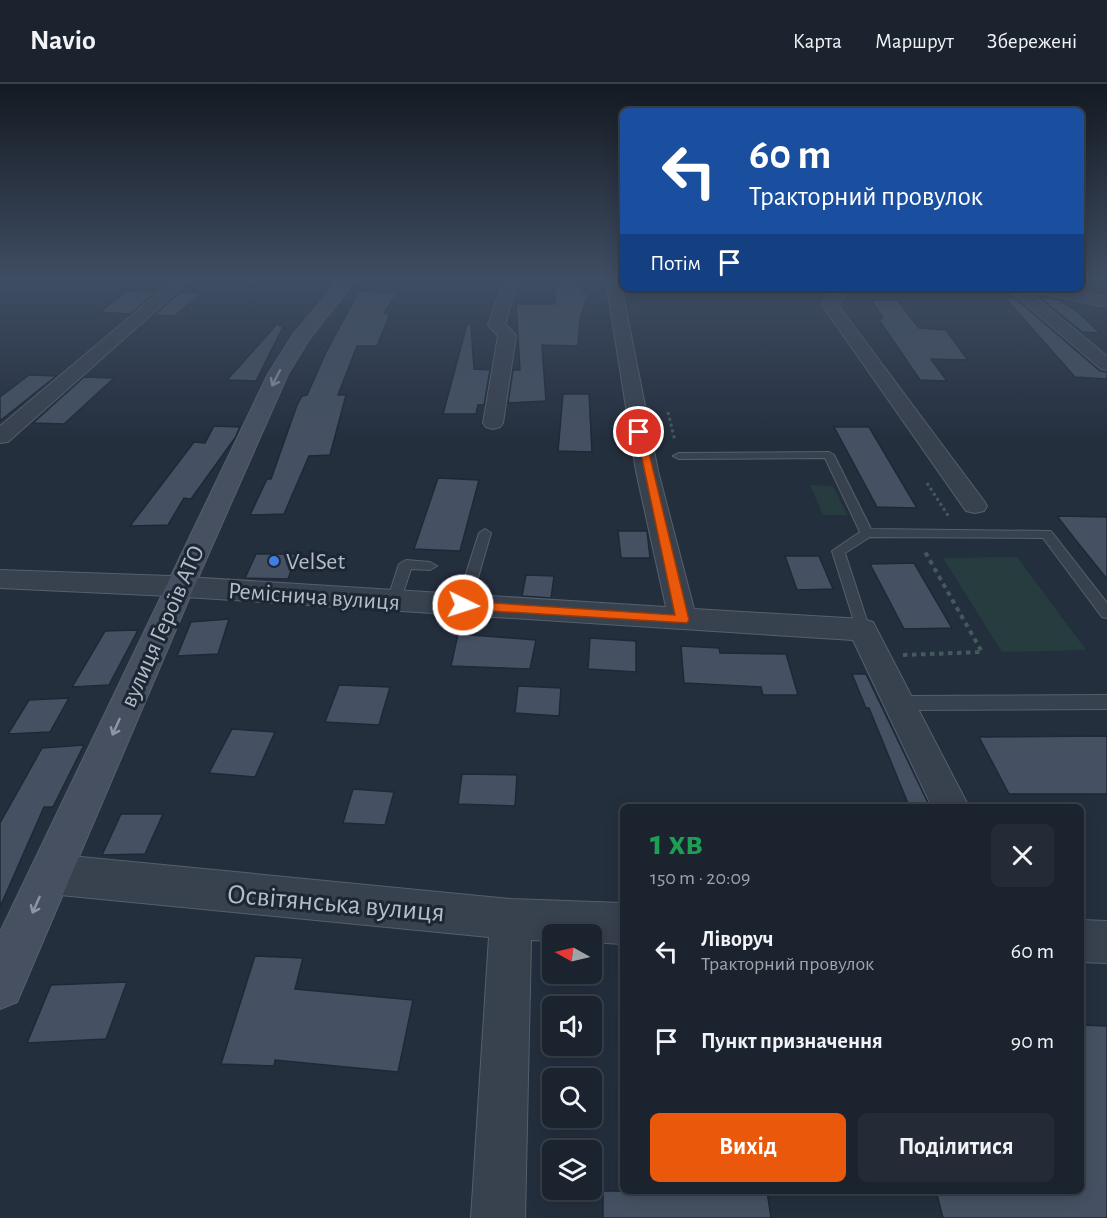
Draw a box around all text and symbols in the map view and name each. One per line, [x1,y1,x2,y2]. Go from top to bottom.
text: Navio [30,27,96,55]
text: Карта [793,31,842,52]
text: Маршрут [875,31,954,52]
text: Збережені [987,31,1077,52]
icon: left [650,132,728,210]
text: 60 m [749,134,831,176]
text: Тракторний провулок [749,183,983,210]
icon: arrive [713,246,746,279]
text: Потім [650,252,701,274]
one-way arrow [270,369,282,386]
pin [613,406,664,457]
icon: arrive [622,415,655,448]
street label: вулиця Героїв АТО [116,542,209,711]
place label: VelSet [286,550,345,574]
marker: VelSet [267,554,281,568]
position arrow [431,573,495,637]
street label: Реміснича вулиця [227,579,401,615]
one-way arrow [110,717,121,736]
button: close [991,824,1054,887]
text: 1 хв [650,825,703,861]
text: 150 m · 20:09 [650,868,750,888]
street label: Освітянська вулиця [226,881,446,927]
one-way arrow [30,895,41,913]
north arrow [542,924,602,984]
map controls [542,924,602,1200]
text: Ліворуч [701,928,774,950]
icon: left [650,935,683,968]
text: 60 m [1011,940,1054,962]
text: Тракторний провулок [701,954,874,974]
button: sound [542,996,602,1056]
icon: arrive [650,1025,683,1058]
text: Пункт призначення [701,1030,883,1052]
text: 90 m [1011,1030,1054,1052]
button: search [542,1068,602,1128]
button: Вихід [650,1113,846,1182]
button: Поділитися [858,1113,1054,1182]
button: layers [542,1140,602,1200]

